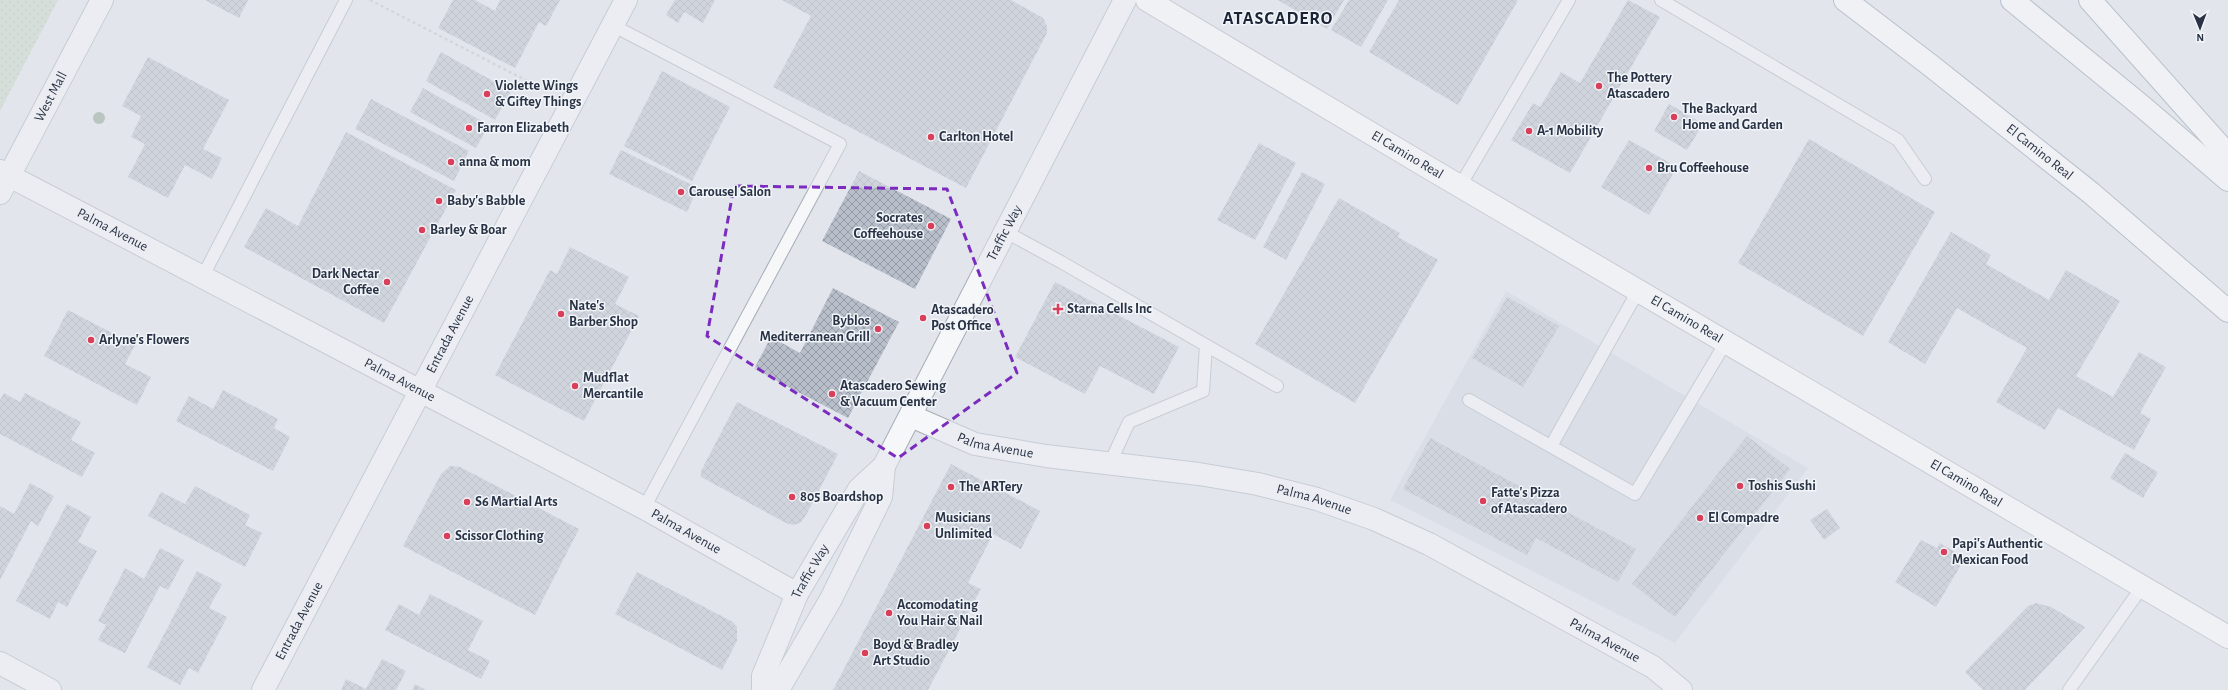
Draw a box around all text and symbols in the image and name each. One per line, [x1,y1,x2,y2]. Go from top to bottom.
north arrow [2180,8,2220,48]
district label: ATASCADERO [1223,10,1333,28]
text: N [2196,32,2204,43]
street label: West Mall [32,69,70,124]
place label: The Pottery Atascadero [1607,71,1672,101]
place label: Violette Wings & Giftey Things [495,79,581,109]
marker: The Pottery Atascadero [1594,81,1604,91]
marker: Violette Wings & Giftey Things [482,89,492,99]
place label: The Backyard Home and Garden [1682,102,1783,132]
marker: The Backyard Home and Garden [1669,112,1679,122]
place label: Farron Elizabeth [477,121,569,135]
street label: El Camino Real [2004,121,2076,183]
marker: Farron Elizabeth [464,123,474,133]
place label: A-1 Mobility [1537,124,1604,138]
marker: A-1 Mobility [1524,126,1534,136]
street label: El Camino Real [1369,128,1446,182]
place label: Carlton Hotel [939,130,1014,144]
marker: Carlton Hotel [926,132,936,142]
place label: anna & mom [459,155,531,169]
marker: anna & mom [446,157,456,167]
place label: Bru Coffeehouse [1657,161,1749,175]
marker: Bru Coffeehouse [1644,163,1654,173]
place label: Carousel Salon [689,185,771,199]
marker: Carousel Salon [676,187,686,197]
place label: Baby's Babble [447,194,526,208]
marker: Baby's Babble [434,196,444,206]
street label: Traffic Way [984,203,1025,263]
street label: Palma Avenue [75,206,150,254]
place label: Socrates Coffeehouse [854,211,923,241]
marker: Socrates Coffeehouse [926,221,936,231]
place label: Barley & Boar [430,223,507,237]
marker: Barley & Boar [417,225,427,235]
place label: Dark Nectar Coffee [312,267,379,297]
marker: Dark Nectar Coffee [382,277,392,287]
street label: Entrada Avenue [424,293,476,376]
street label: El Camino Real [1648,293,1725,346]
place label: Nate's Barber Shop [569,299,638,329]
place label: Starna Cells Inc [1067,302,1152,316]
place label: Atascadero Post Office [931,303,994,333]
marker: Starna Cells Inc [1052,303,1064,315]
marker: Nate's Barber Shop [556,309,566,319]
marker: Atascadero Post Office [918,313,928,323]
place label: Byblos Mediterranean Grill [760,314,870,344]
marker: Byblos Mediterranean Grill [873,324,883,334]
place label: Arlyne's Flowers [99,333,189,347]
marker: Arlyne's Flowers [86,335,96,345]
street label: Palma Avenue [362,356,437,404]
place label: Mudflat Mercantile [583,371,644,401]
place label: Atascadero Sewing & Vacuum Center [840,379,947,409]
marker: Mudflat Mercantile [570,381,580,391]
marker: Atascadero Sewing & Vacuum Center [827,389,837,399]
street label: Palma Avenue [955,430,1034,461]
street label: El Camino Real [1928,457,2004,510]
place label: Toshis Sushi [1748,479,1816,493]
place label: The ARTery [959,480,1023,494]
marker: Toshis Sushi [1735,481,1745,491]
marker: The ARTery [946,482,956,492]
street label: Palma Avenue [1275,482,1353,518]
place label: Fatte's Pizza of Atascadero [1491,486,1567,516]
place label: 805 Boardshop [800,490,883,504]
marker: 805 Boardshop [787,492,797,502]
place label: S6 Martial Arts [475,495,558,509]
marker: Fatte's Pizza of Atascadero [1478,496,1488,506]
marker: S6 Martial Arts [462,497,472,507]
street label: Palma Avenue [649,506,723,557]
place label: Musicians Unlimited [935,511,993,541]
place label: El Compadre [1708,511,1779,525]
marker: El Compadre [1695,513,1705,523]
marker: Musicians Unlimited [922,521,932,531]
place label: Scissor Clothing [455,529,545,543]
marker: Scissor Clothing [442,531,452,541]
place label: Papi's Authentic Mexican Food [1952,537,2043,567]
street label: Traffic Way [789,542,832,600]
marker: Papi's Authentic Mexican Food [1939,547,1949,557]
street label: Entrada Avenue [273,580,326,662]
place label: Accomodating You Hair & Nail [897,598,983,628]
marker: Accomodating You Hair & Nail [884,608,894,618]
street label: Palma Avenue [1567,616,1642,665]
place label: Boyd & Bradley Art Studio [873,638,960,668]
marker: Boyd & Bradley Art Studio [860,648,870,658]

